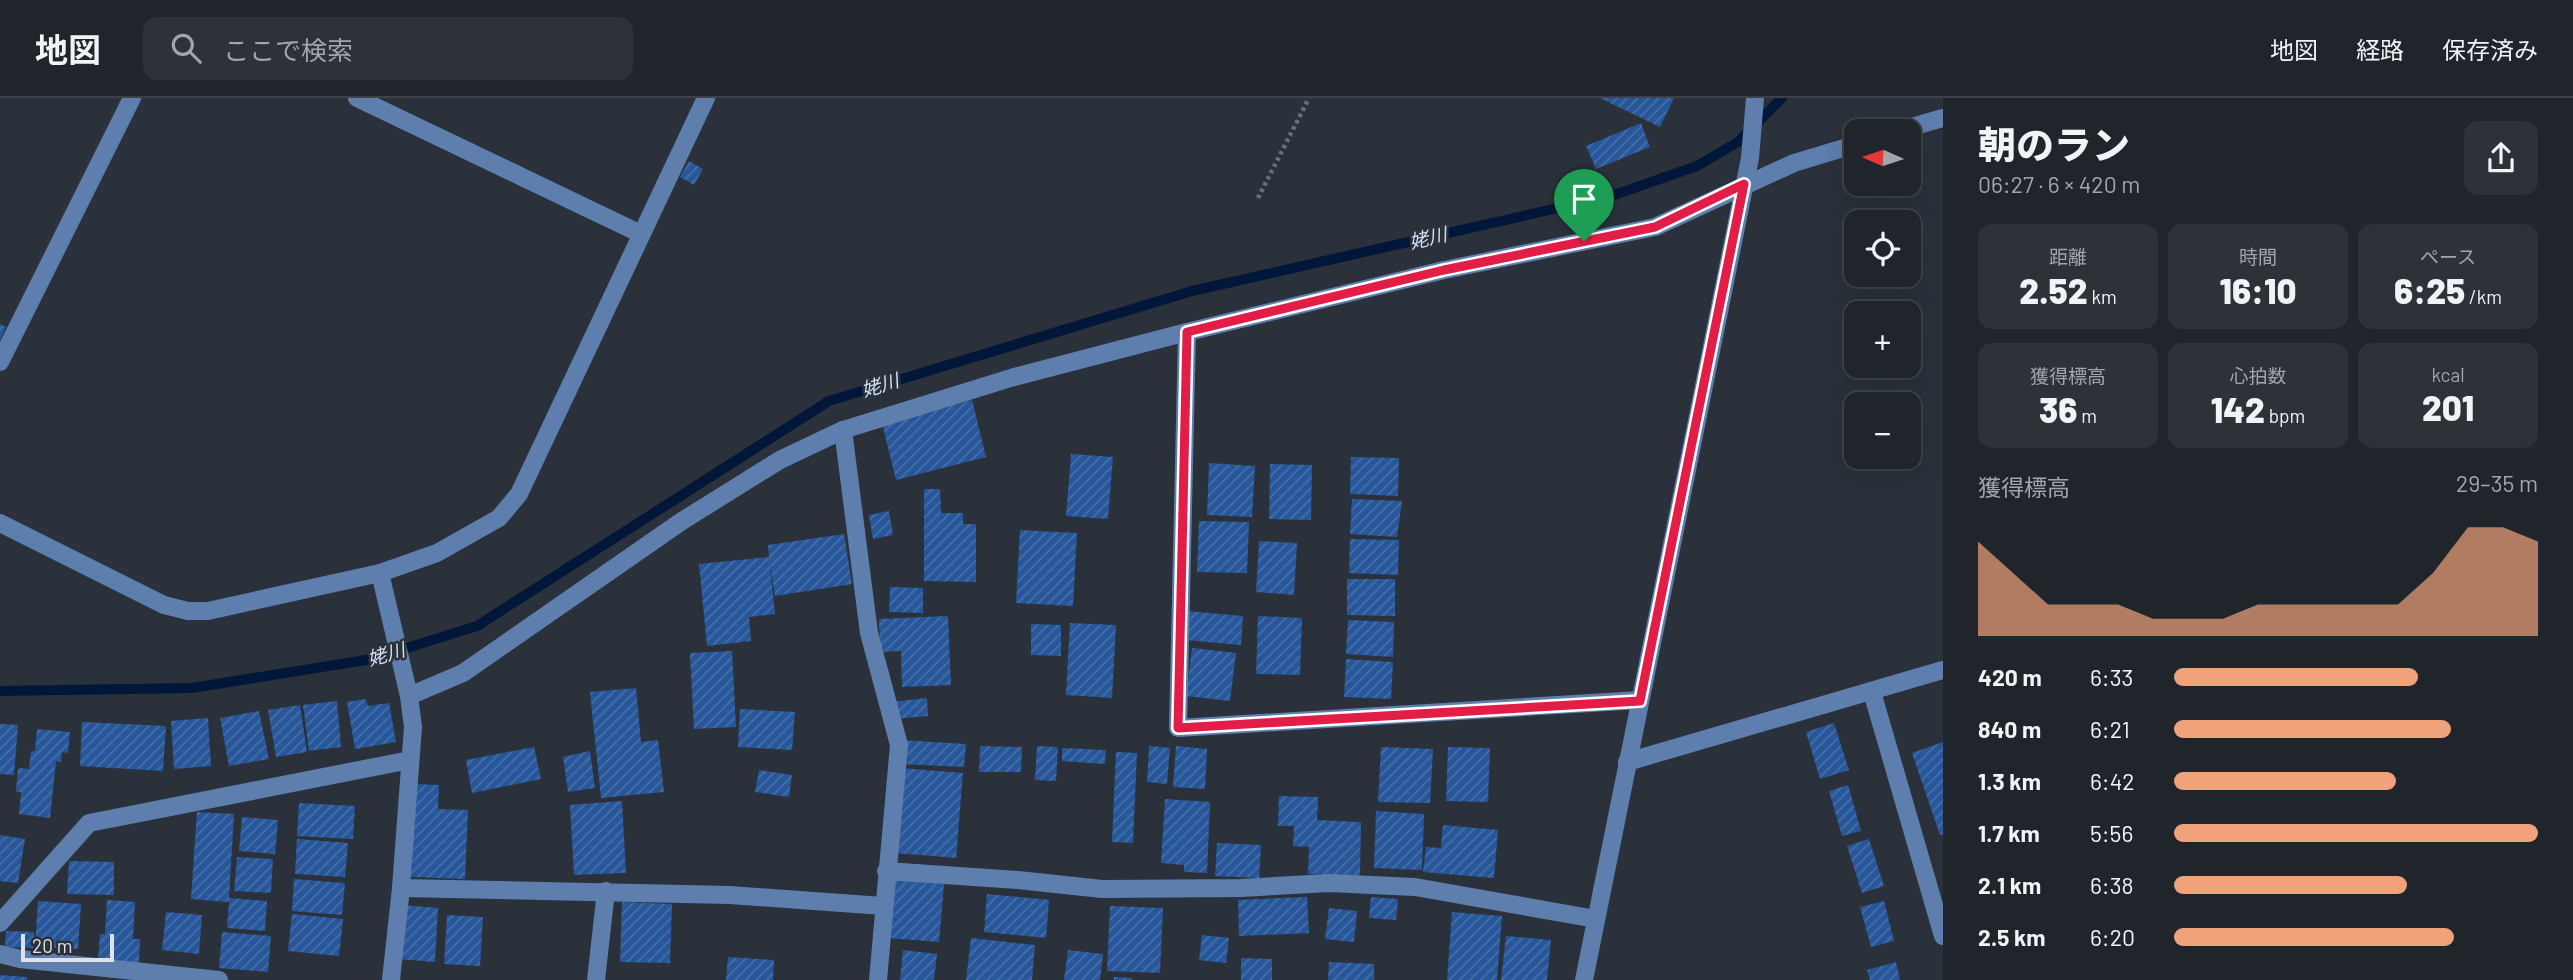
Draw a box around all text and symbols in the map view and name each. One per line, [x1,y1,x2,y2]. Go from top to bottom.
search box [143,17,633,80]
text: 地図 [35,29,101,69]
icon: search [167,29,205,67]
text: ここで検索 [223,34,353,65]
text: 地図 [2270,35,2318,64]
text: 経路 [2356,35,2404,64]
text: 保存済み [2442,35,2538,64]
north arrow [1844,119,1922,196]
map controls [1844,119,1921,469]
text: 朝のラン [1978,121,2130,167]
button: share [2464,121,2538,195]
pin [1554,169,1614,241]
text: 06:27 · 6 × 420 m [1978,170,2140,198]
icon: arrive [1565,180,1603,218]
button: locate [1844,210,1921,287]
water label: 姥川 [1407,222,1451,253]
text: 距離 [2049,245,2087,268]
text: 時間 [2239,245,2277,268]
text: ペース [2420,245,2476,268]
text: 2.52 [2019,269,2088,311]
text: 16:10 [2220,269,2296,311]
text: 6:25 [2394,269,2465,311]
text: km [2088,285,2117,308]
text: /km [2465,285,2502,308]
button: + [1844,301,1921,378]
text: kcal [2431,363,2465,386]
text: 獲得標高 [2030,364,2106,387]
text: 心拍数 [2229,364,2287,387]
water label: 姥川 [858,367,903,401]
text: 201 [2422,386,2474,428]
text: 36 [2039,388,2077,430]
text: 142 [2211,388,2265,430]
button: − [1844,392,1921,469]
text: m [2077,404,2097,427]
text: bpm [2265,404,2305,427]
text: 29–35 m [2456,469,2538,497]
text: 獲得標高 [1978,473,2070,501]
water label: 姥川 [364,637,409,670]
text: 420 m [1978,663,2042,691]
text: 6:33 [2090,663,2133,691]
text: 840 m [1978,715,2041,743]
text: 6:21 [2090,715,2130,743]
text: 1.3 km [1978,767,2041,795]
text: 6:42 [2090,767,2135,795]
text: 1.7 km [1978,819,2040,847]
text: 5:56 [2090,819,2133,847]
text: 2.1 km [1978,871,2041,899]
text: 6:38 [2090,871,2133,899]
text: 2.5 km [1978,923,2046,951]
text: 6:20 [2090,923,2135,951]
scale bar [21,931,114,963]
text: 20 m [32,934,72,957]

